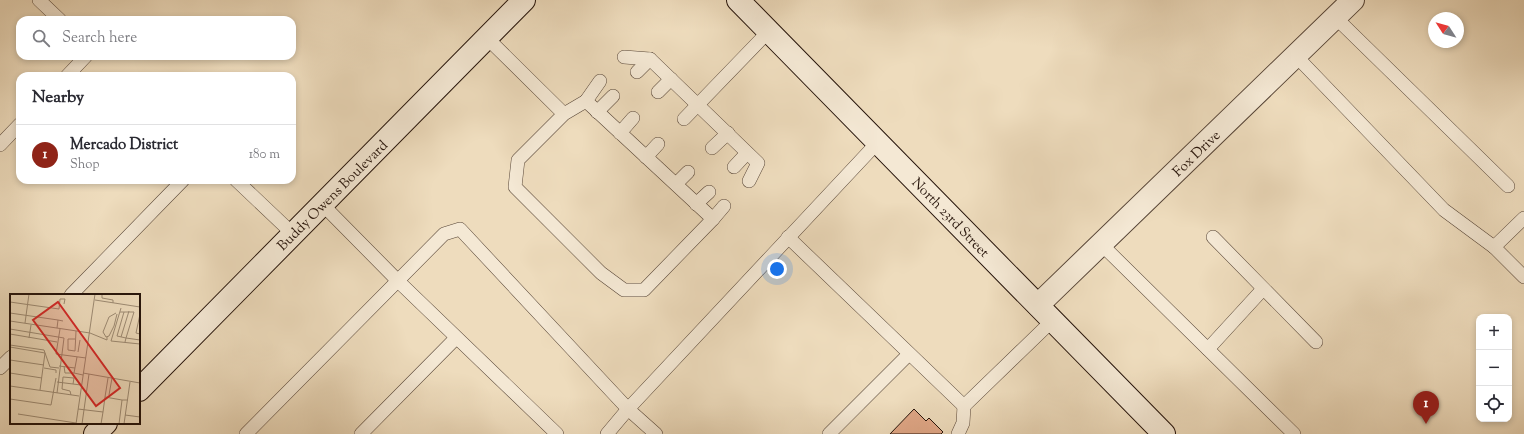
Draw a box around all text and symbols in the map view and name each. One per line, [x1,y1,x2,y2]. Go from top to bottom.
north arrow [1428,12,1464,48]
search box [16,16,296,60]
icon: search [30,27,52,49]
text: Search here [62,28,137,49]
text: Nearby [32,86,84,110]
street label: Fox Drive [1169,127,1226,182]
text: Mercado District [70,135,178,156]
street label: Buddy Owens Boulevard [274,137,393,256]
text: 1 [43,146,47,164]
text: 180 m [249,146,280,164]
text: Shop [70,156,99,174]
street label: North 23rd Street [906,174,993,263]
your location [767,259,787,279]
inset map [10,294,140,424]
map controls [1476,314,1512,422]
button: + [1476,314,1512,350]
button: − [1476,350,1512,386]
button: locate [1476,386,1512,422]
pin: 1 [1413,391,1439,424]

